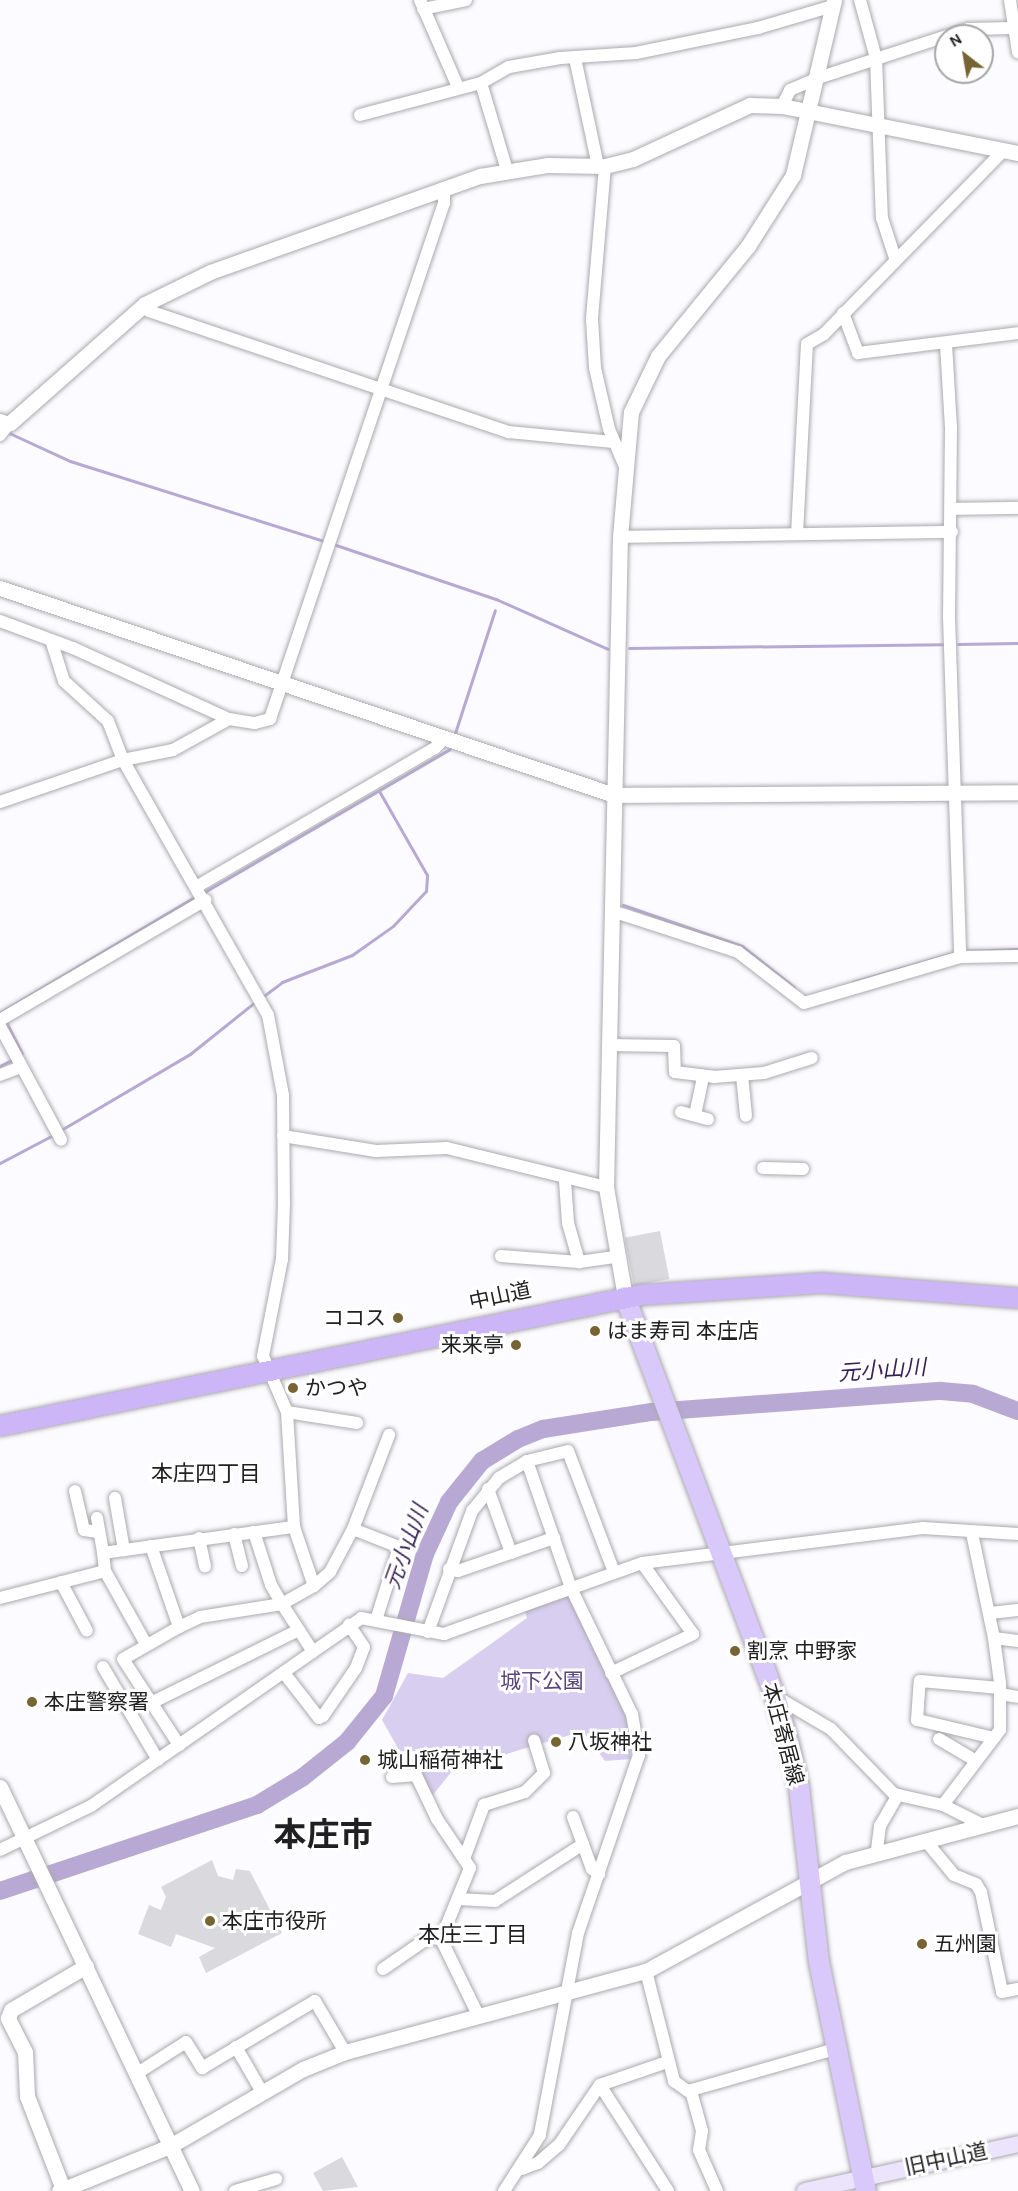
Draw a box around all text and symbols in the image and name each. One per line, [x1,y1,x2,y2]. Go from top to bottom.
north arrow [934,24,994,84]
text: N [946,29,965,51]
street label: 中山道 [467,1277,533,1315]
place label: ココス [323,1305,386,1331]
marker: ココス [391,1311,405,1325]
place label: はま寿司 本庄店 [607,1318,759,1344]
marker: はま寿司 本庄店 [588,1324,602,1338]
place label: 来来亭 [441,1332,504,1358]
marker: 来来亭 [509,1338,523,1352]
water label: 元小山川 [837,1355,927,1387]
place label: かつや [305,1375,368,1401]
marker: かつや [286,1381,300,1395]
district label: 本庄四丁目 [151,1462,261,1488]
water label: 元小山川 [380,1501,434,1593]
place label: 割烹 中野家 [747,1638,857,1664]
marker: 割烹 中野家 [728,1644,742,1658]
park label: 城下公園 [500,1668,584,1694]
street label: 本庄寄居線 [757,1680,809,1788]
place label: 本庄警察署 [44,1689,149,1715]
marker: 本庄警察署 [25,1695,39,1709]
place label: 八坂神社 [568,1729,652,1755]
marker: 八坂神社 [549,1735,563,1749]
place label: 城山稲荷神社 [377,1747,503,1773]
marker: 城山稲荷神社 [358,1753,372,1767]
district label: 本庄市 [274,1816,372,1856]
place label: 本庄市役所 [222,1908,327,1934]
marker: 本庄市役所 [203,1914,217,1928]
district label: 本庄三丁目 [418,1923,528,1949]
place label: 五州園 [934,1931,997,1957]
marker: 五州園 [915,1937,929,1951]
street label: 旧中山道 [902,2138,990,2180]

